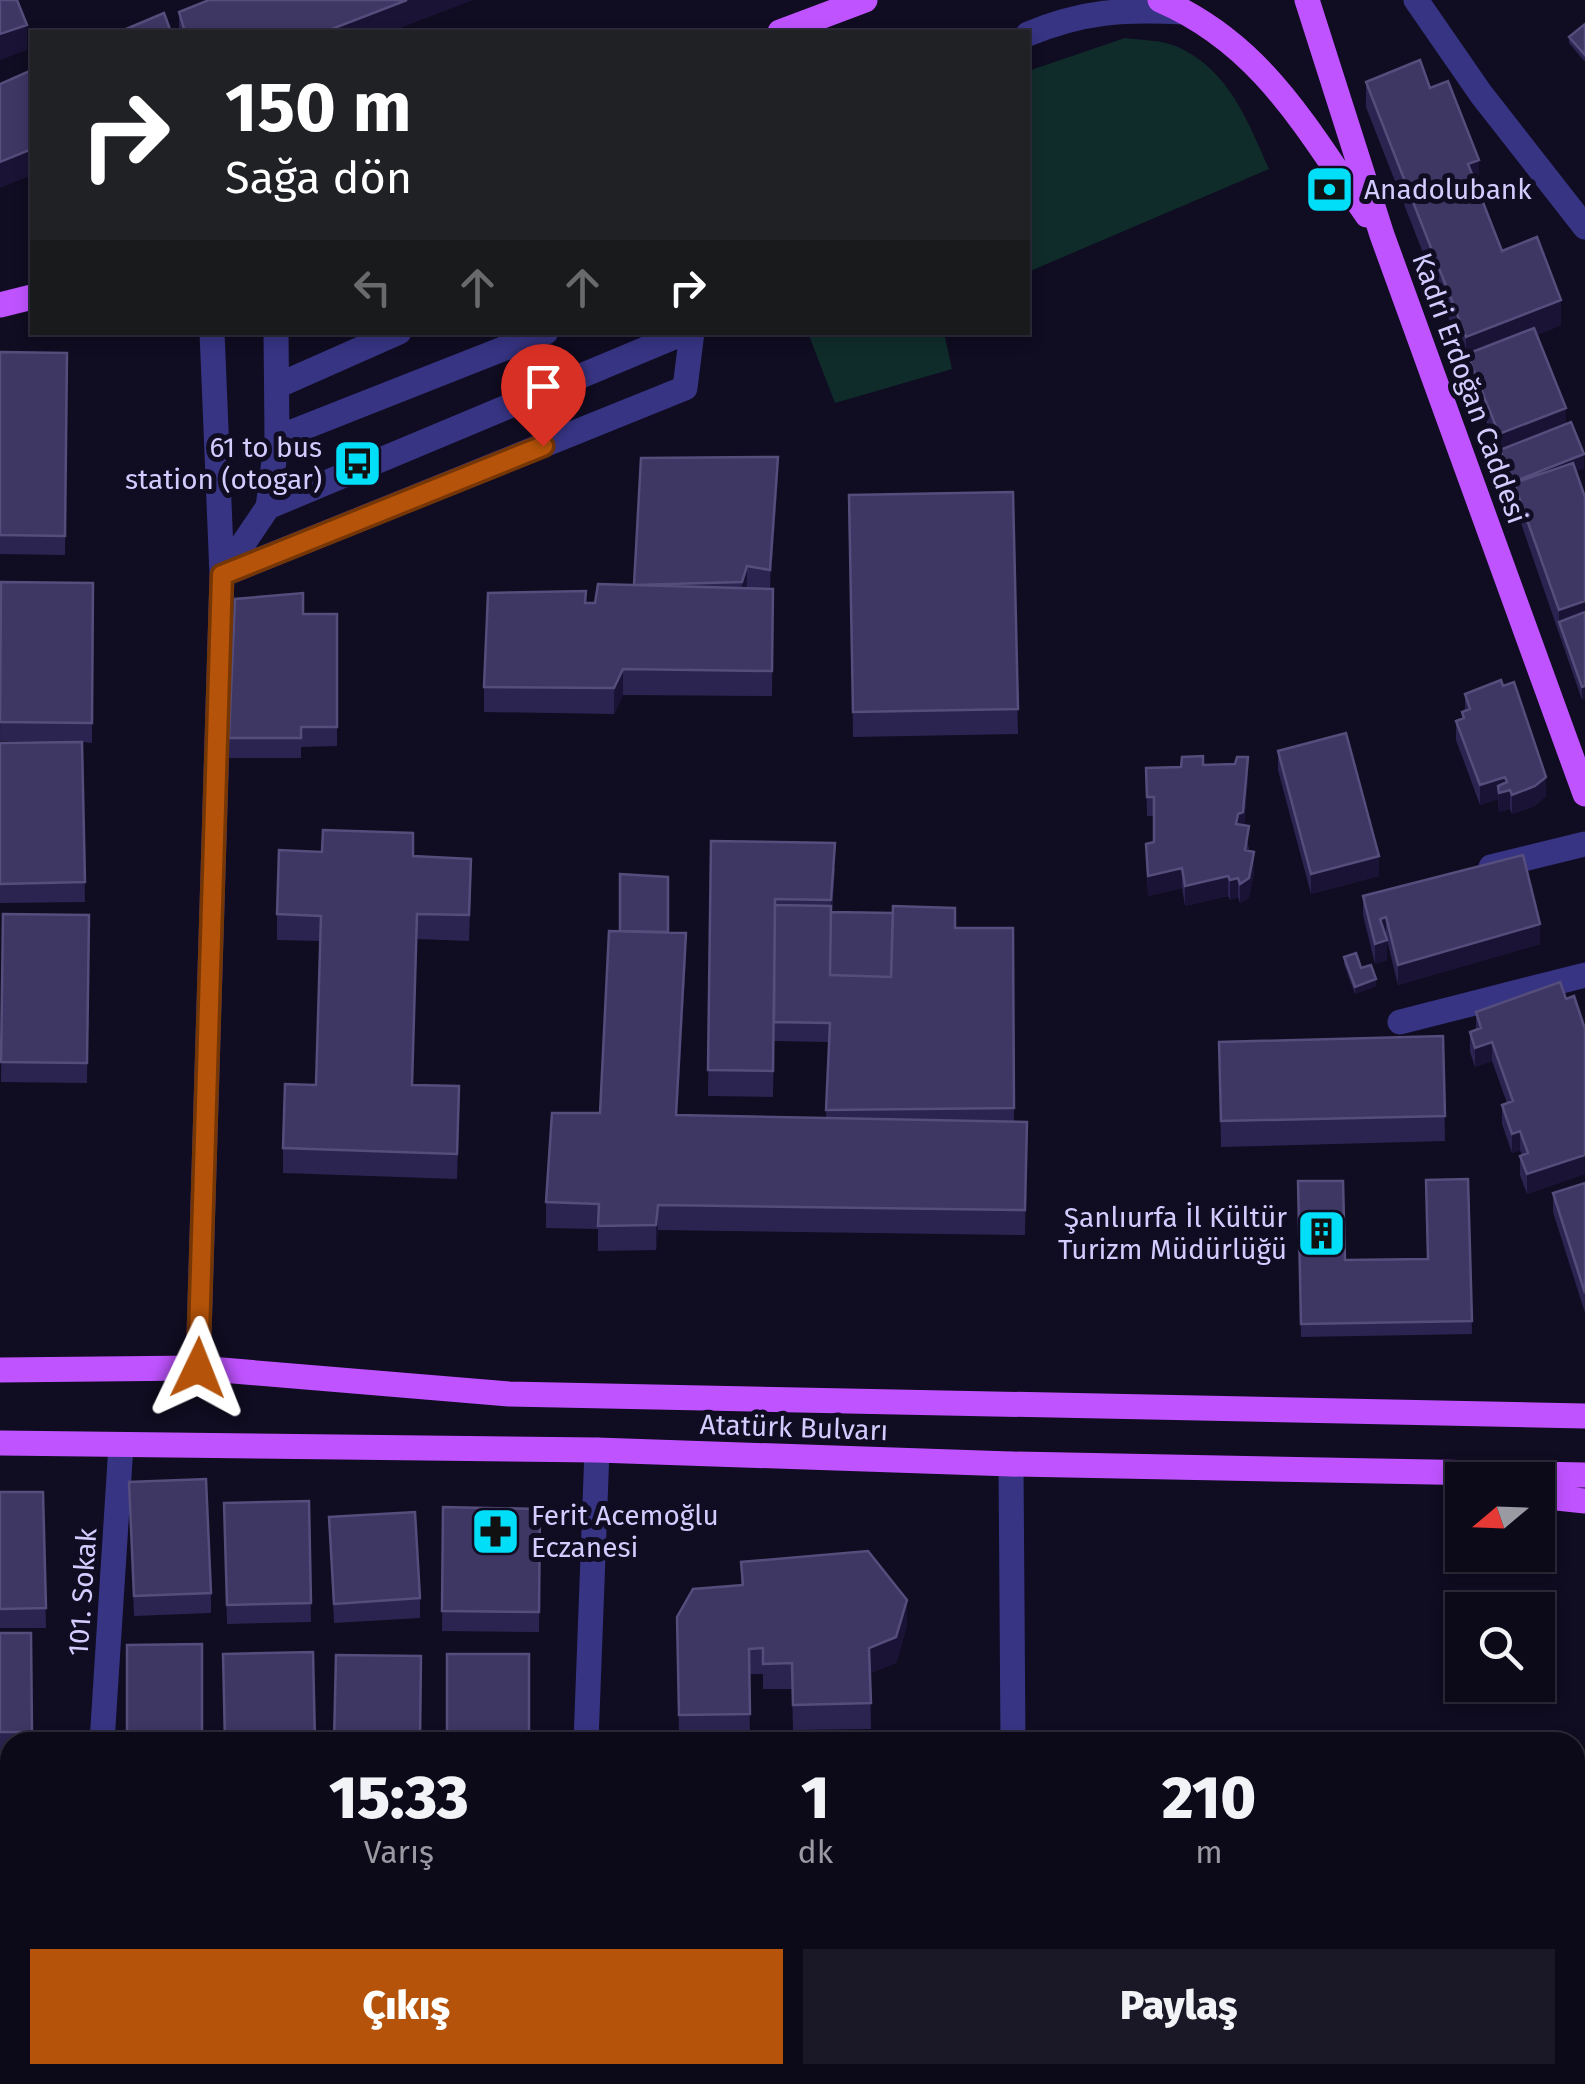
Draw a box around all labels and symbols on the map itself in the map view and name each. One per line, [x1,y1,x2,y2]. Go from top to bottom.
bank icon: Anadolubank [1303,163,1355,215]
place label: Anadolubank [1364,173,1532,206]
street label: Kadri Erdoğan Caddesi [1405,248,1534,528]
pin [501,344,586,447]
place label: 61 to bus station (otogar) [125,431,322,496]
bus stop icon: 61 to bus station (otogar) [331,437,383,489]
place label: Şanlıurfa İl Kültür Turizm Müdürlüğü [1058,1201,1287,1266]
building icon: Şanlıurfa İl Kültür Turizm Müdürlüğü [1296,1207,1348,1259]
position arrow [146,1316,250,1420]
street label: Atatürk Bulvarı [699,1408,889,1447]
north arrow [1445,1462,1555,1572]
place label: Ferit Acemoğlu Eczanesi [531,1499,719,1564]
pharmacy icon: Ferit Acemoğlu Eczanesi [470,1505,522,1557]
street label: 101. Sokak [62,1526,103,1657]

